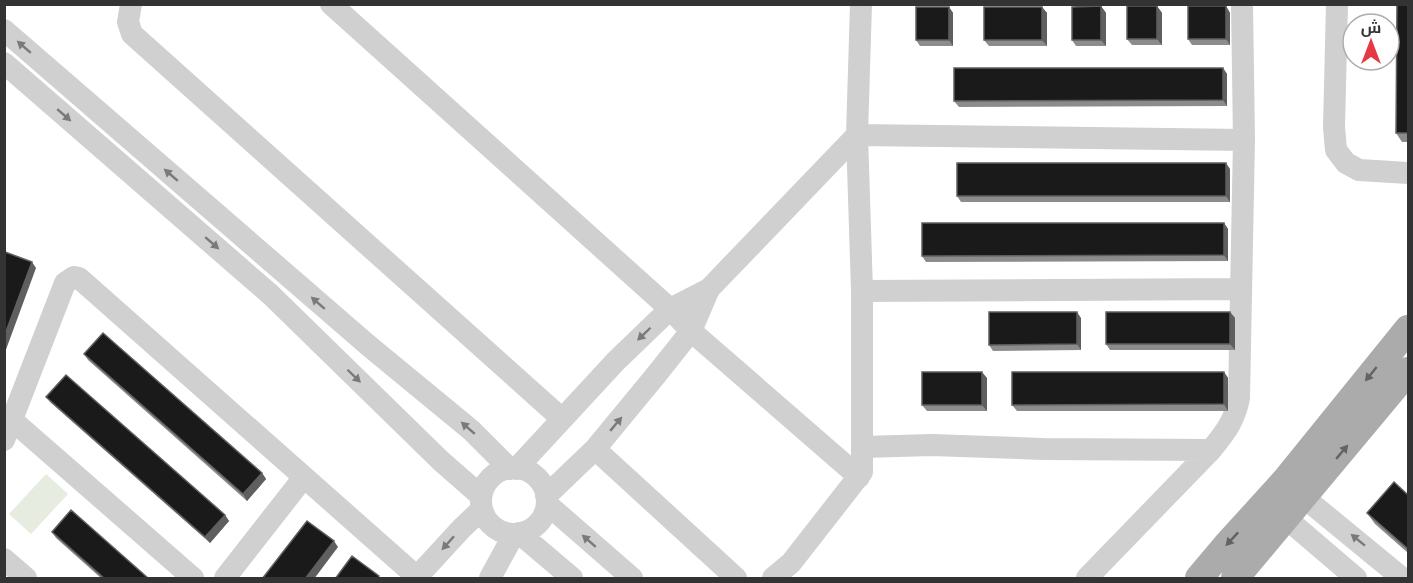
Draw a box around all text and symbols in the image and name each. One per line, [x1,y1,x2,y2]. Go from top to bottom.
north arrow [1341,12,1401,72]
text: ش [1361,18,1381,37]
one-way arrow [16,40,32,53]
one-way arrow [57,109,72,122]
one-way arrow [163,168,179,181]
one-way arrow [204,237,220,250]
one-way arrow [310,296,326,309]
one-way arrow [638,326,652,340]
one-way arrow [1365,366,1378,382]
one-way arrow [347,369,361,383]
one-way arrow [609,417,622,432]
one-way arrow [461,422,476,435]
one-way arrow [1335,445,1347,460]
one-way arrow [1226,531,1239,546]
one-way arrow [442,535,455,550]
one-way arrow [582,535,597,548]
one-way arrow [1350,535,1365,547]

